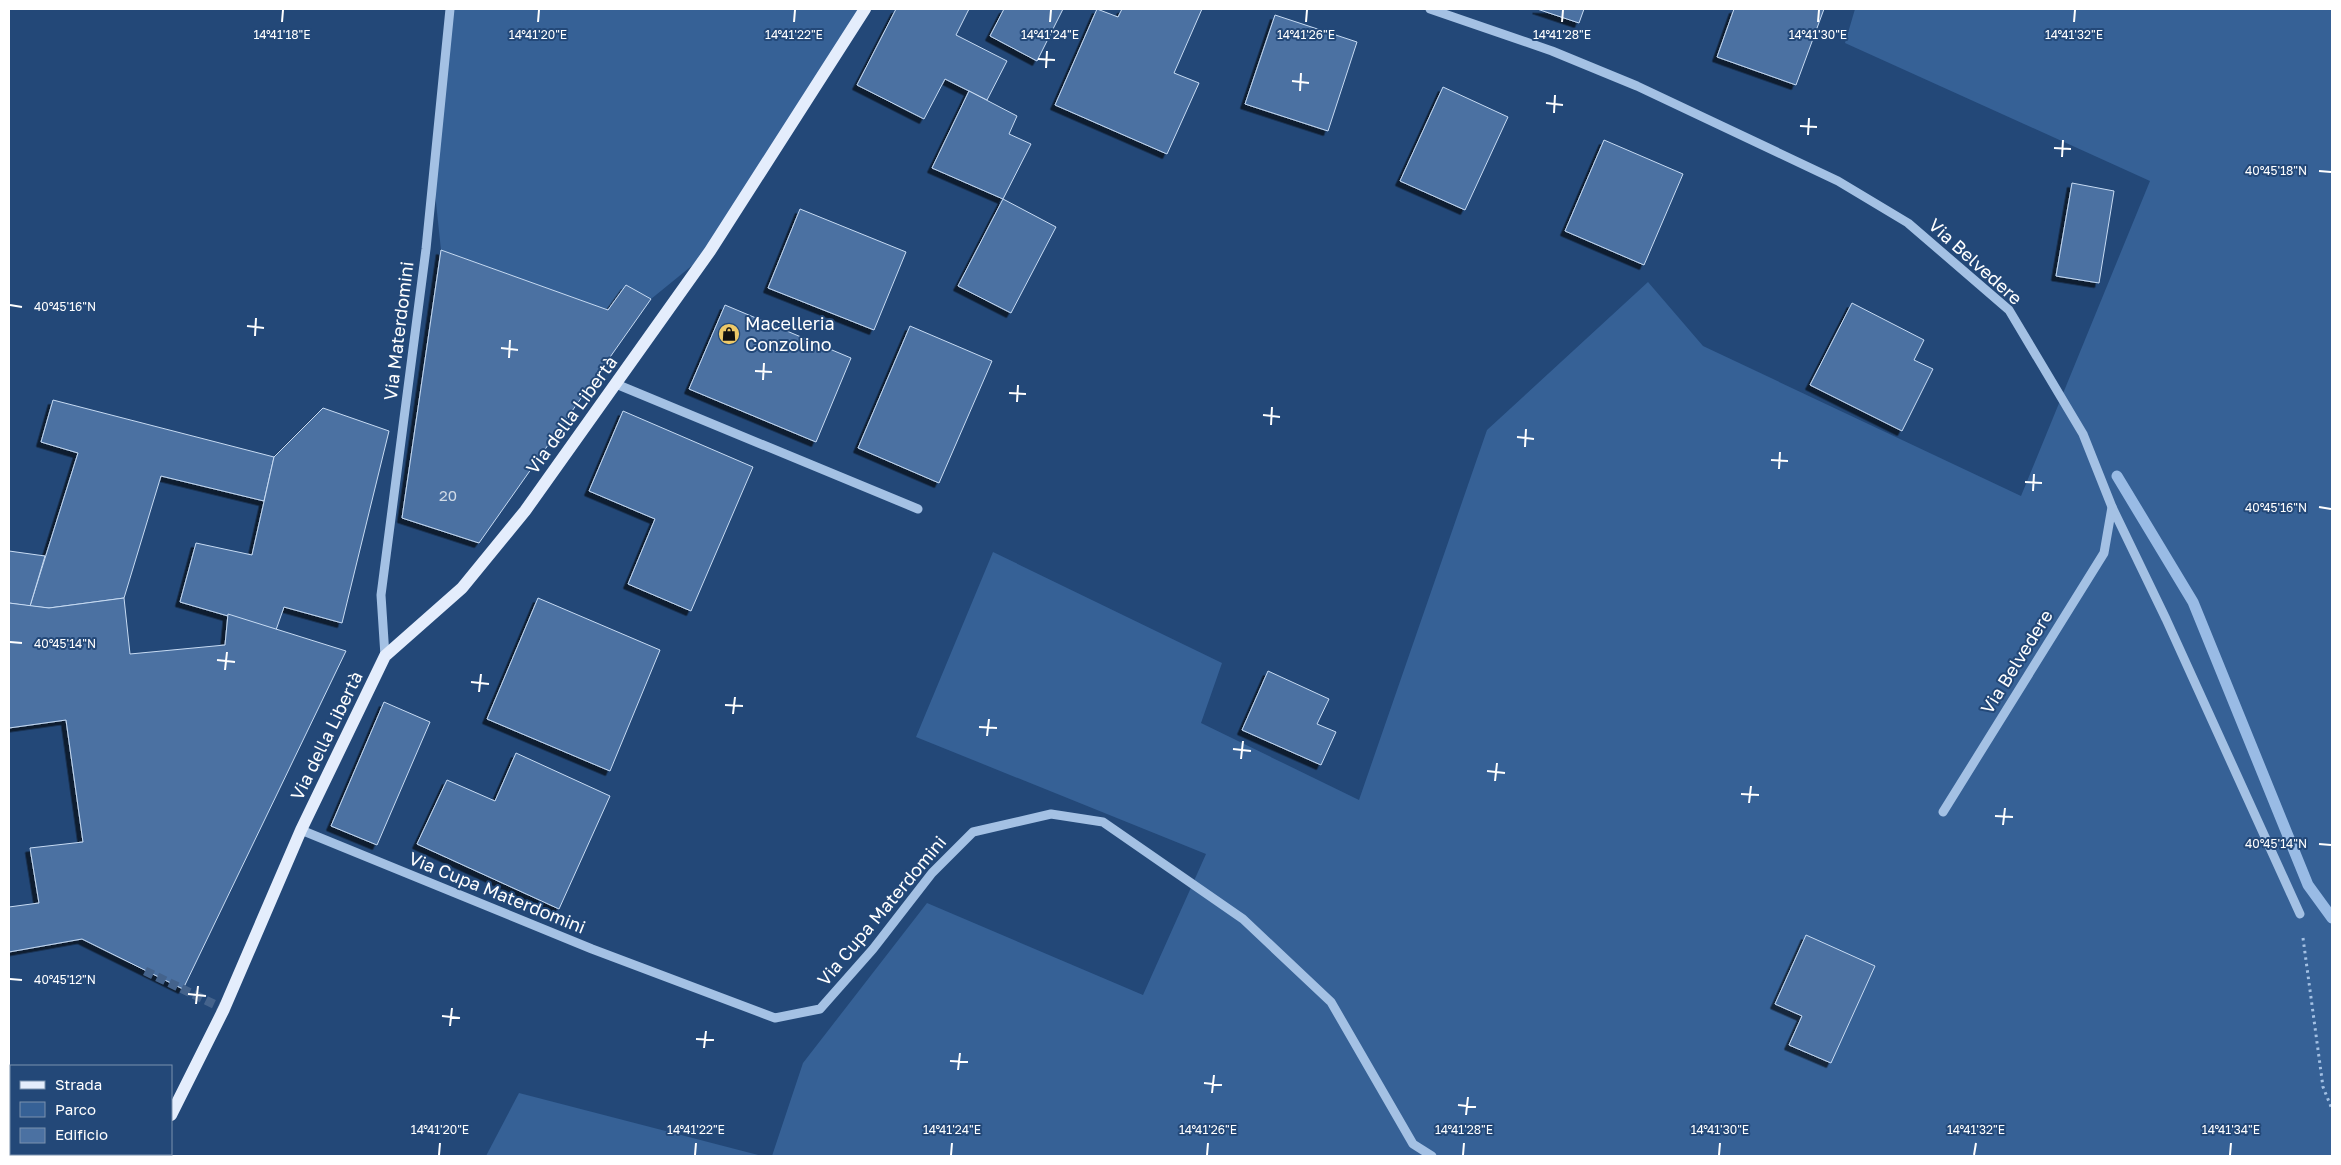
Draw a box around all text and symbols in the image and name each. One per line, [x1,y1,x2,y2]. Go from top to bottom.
text: 14°41'18"E [253,27,311,42]
text: 14°41'20"E [509,27,567,42]
text: 14°41'22"E [765,27,823,42]
text: 14°41'24"E [1021,27,1079,42]
text: 14°41'26"E [1277,27,1335,42]
text: 14°41'28"E [1533,27,1591,42]
text: 14°41'30"E [1789,27,1847,42]
text: 14°41'32"E [2045,27,2103,42]
text: 40°45'18"N [2245,163,2307,178]
street label: Via Belvedere [1924,213,2027,309]
street label: Via Materdomini [379,260,417,402]
text: 40°45'16"N [34,299,96,314]
place label: Macelleria Conzolino [745,312,835,355]
shop icon: Macelleria Conzolino [717,322,741,346]
street label: Via della Libertà [521,351,621,478]
house number: 20 [439,486,457,504]
text: 40°45'16"N [2245,500,2307,515]
street label: Via Belvedere [1975,605,2057,718]
text: 40°45'14"N [34,636,96,651]
street label: Via della Libertà [285,668,367,804]
street label: Via Cupa Materdomini [812,831,950,990]
text: 40°45'14"N [2245,836,2307,851]
street label: Via Cupa Materdomini [406,846,589,938]
text: 40°45'12"N [34,972,96,987]
legend [10,1065,172,1155]
text: Strada [55,1075,102,1093]
text: Parco [55,1100,96,1118]
text: 14°41'20"E [411,1122,469,1137]
text: 14°41'22"E [667,1122,725,1137]
text: 14°41'24"E [923,1122,981,1137]
text: 14°41'26"E [1179,1122,1237,1137]
text: 14°41'28"E [1435,1122,1493,1137]
text: 14°41'30"E [1691,1122,1749,1137]
text: 14°41'32"E [1947,1122,2005,1137]
text: 14°41'34"E [2202,1122,2260,1137]
text: Edificio [55,1125,108,1143]

